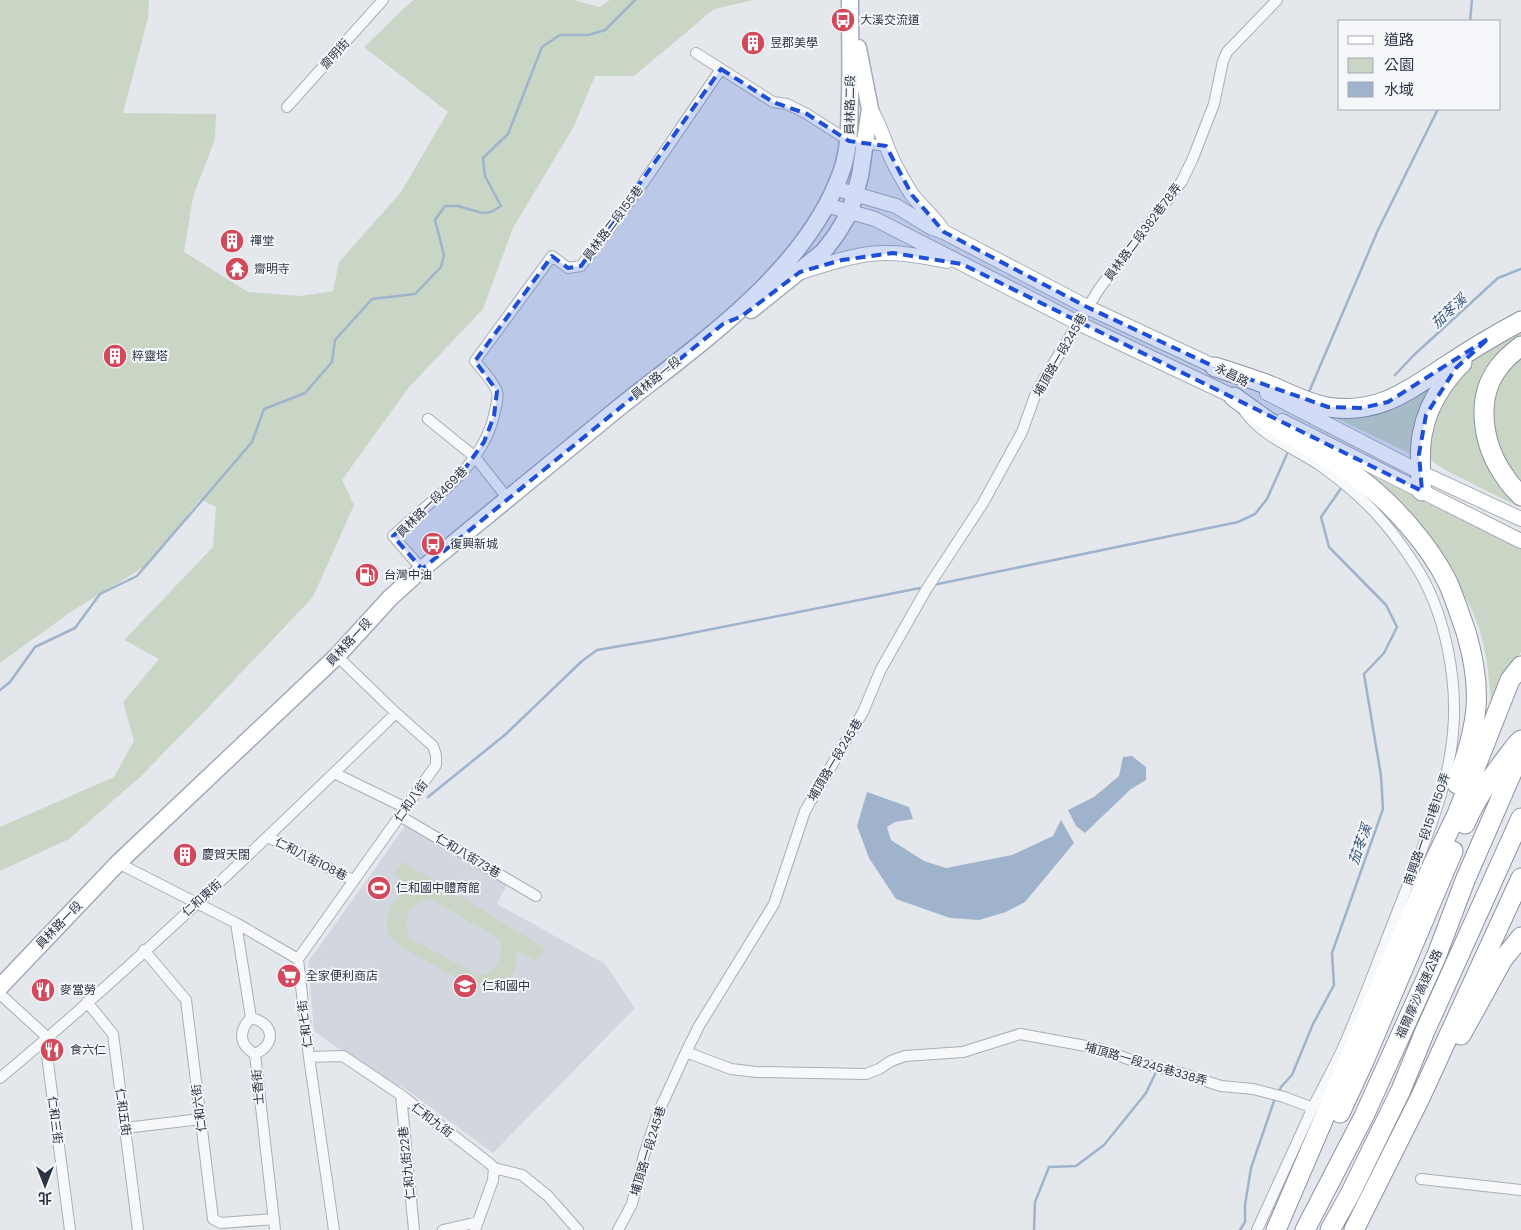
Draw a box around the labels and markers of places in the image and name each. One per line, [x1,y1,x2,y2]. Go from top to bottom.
bus stop icon: 大溪交流道 [830,7,856,33]
place label: 大溪交流道 [860,12,920,28]
building icon: 昱郡美學 [740,30,766,56]
place label: 昱郡美學 [770,35,818,51]
building icon: 禪堂 [219,228,245,254]
place label: 禪堂 [250,233,274,249]
temple icon: 齋明寺 [224,256,250,282]
place label: 齋明寺 [254,261,290,277]
building icon: 粹靈塔 [102,343,128,369]
place label: 粹靈塔 [132,348,168,364]
bus stop icon: 復興新城 [420,531,446,557]
place label: 復興新城 [450,536,498,552]
fuel station icon: 台灣中油 [354,562,380,588]
place label: 台灣中油 [384,567,432,583]
building icon: 慶賀天闊 [172,842,198,868]
place label: 慶賀天闊 [202,847,250,863]
sports icon: 仁和國中體育館 [366,875,392,901]
place label: 仁和國中體育館 [396,880,480,896]
supermarket icon: 全家便利商店 [276,963,302,989]
place label: 全家便利商店 [306,968,378,984]
school or university icon: 仁和國中 [452,973,478,999]
restaurant icon: 麥當勞 [30,977,56,1003]
place label: 仁和國中 [482,978,530,994]
place label: 麥當勞 [60,982,96,998]
restaurant icon: 食六仁 [39,1037,65,1063]
place label: 食六仁 [70,1042,106,1058]

